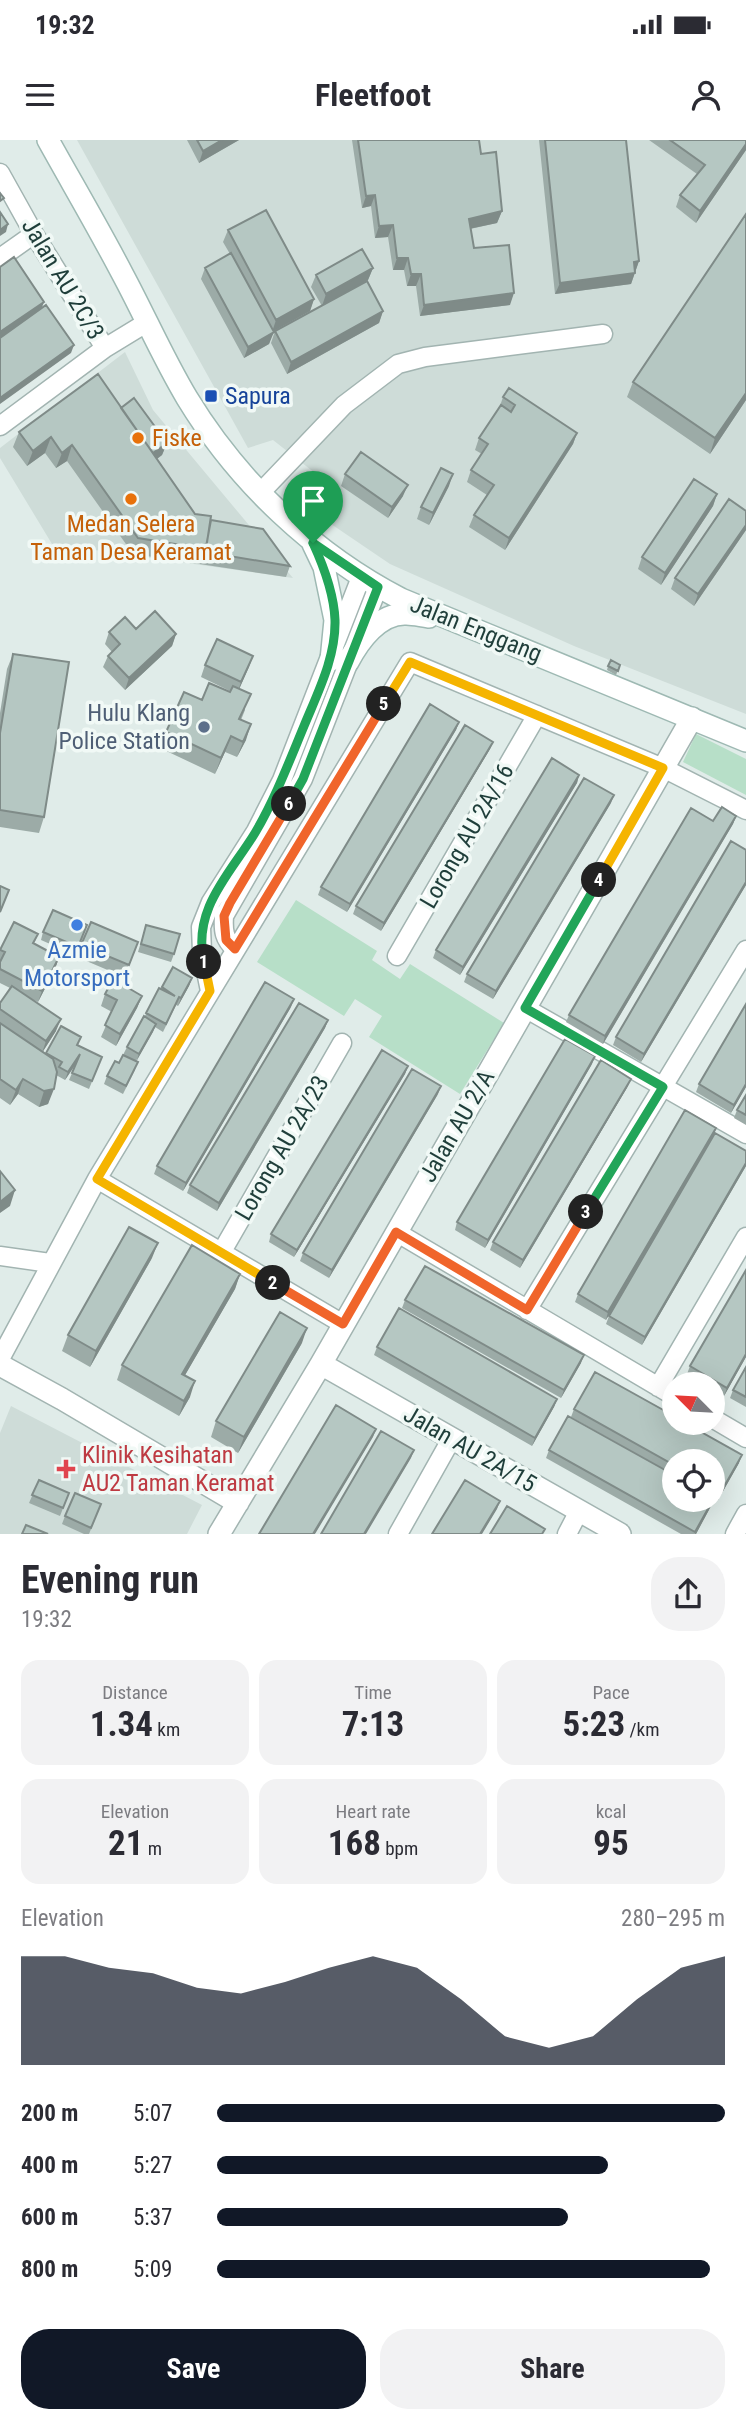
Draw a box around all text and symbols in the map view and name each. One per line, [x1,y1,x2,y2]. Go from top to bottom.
text: 19:32 [35,10,95,40]
icon: menu [21,76,59,114]
text: Fleetfoot [315,76,431,114]
icon: person [687,76,725,114]
street label: Jalan AU 2C/3 [16,213,110,345]
place label: Sapura [225,382,291,410]
marker: Sapura [203,388,219,404]
place label: Fiske [152,424,202,452]
marker: Fiske [130,430,146,446]
pin [283,471,343,543]
icon: arrive [294,482,332,520]
marker: Medan Selera Taman Desa Keramat [123,491,139,507]
place label: Medan Selera Taman Desa Keramat [30,510,232,566]
street label: Jalan Enggang [406,590,546,668]
pin: 5 [366,686,402,722]
text: 5 [379,692,388,715]
place label: Hulu Klang Police Station [59,699,190,755]
marker: Hulu Klang Police Station [196,719,212,735]
street label: Lorong AU 2A/16 [414,759,520,913]
pin: 6 [272,786,306,822]
text: 6 [284,792,293,815]
pin: 4 [582,862,616,898]
text: 4 [594,868,603,891]
marker: Azmie Motorsport [69,917,85,933]
place label: Azmie Motorsport [24,936,130,992]
pin: 1 [186,944,222,980]
text: 1 [199,950,208,973]
street label: Jalan AU 2/A [414,1065,500,1187]
street label: Lorong AU 2A/23 [229,1071,335,1225]
pin: 3 [568,1194,604,1230]
text: 3 [581,1200,590,1223]
pin: 2 [256,1266,290,1300]
text: 2 [268,1271,277,1294]
north arrow [662,1372,724,1435]
map controls [662,1372,725,1512]
street label: Jalan AU 2A/15 [399,1400,541,1498]
place label: Klinik Kesihatan AU2 Taman Keramat [82,1441,274,1497]
button: locate [662,1449,725,1512]
marker: Klinik Kesihatan AU2 Taman Keramat [56,1459,76,1479]
button: share [651,1557,725,1631]
text: Evening run [21,1558,199,1602]
text: 19:32 [21,1606,72,1633]
text: Distance [102,1681,168,1704]
text: Time [354,1681,392,1704]
text: Pace [592,1681,630,1704]
text: 1.34 [90,1704,153,1745]
text: 7:13 [342,1704,404,1745]
text: 5:23 [563,1704,625,1745]
text: km [153,1718,180,1741]
text: /km [625,1718,659,1741]
text: Elevation [101,1800,169,1823]
text: Heart rate [335,1800,411,1823]
text: kcal [596,1800,626,1823]
text: 21 [108,1823,143,1864]
text: 168 [328,1823,381,1864]
text: 95 [593,1823,629,1864]
text: m [143,1837,162,1860]
text: bpm [381,1837,418,1860]
text: Elevation [21,1905,104,1932]
text: 280–295 m [621,1905,725,1932]
text: 200 m [21,2100,78,2127]
text: 5:07 [133,2100,172,2127]
text: 400 m [21,2152,78,2179]
text: 5:27 [133,2152,172,2179]
text: 600 m [21,2204,78,2231]
text: 5:37 [133,2204,172,2231]
text: 800 m [21,2256,78,2283]
text: 5:09 [133,2256,172,2283]
button: Save [21,2329,366,2409]
button: Share [380,2329,725,2409]

